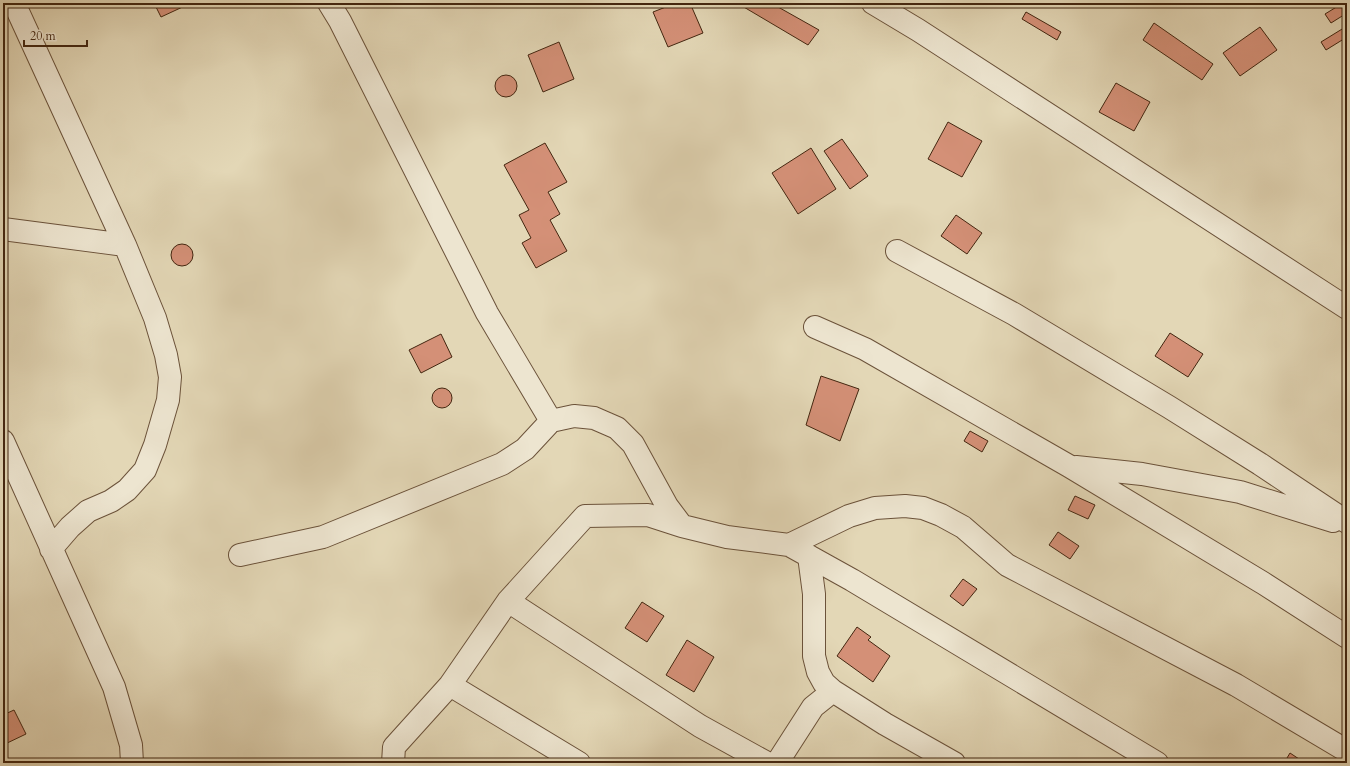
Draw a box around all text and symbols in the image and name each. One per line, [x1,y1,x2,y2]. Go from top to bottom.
scale bar [24,22,87,48]
text: 20 m [30,28,57,44]

